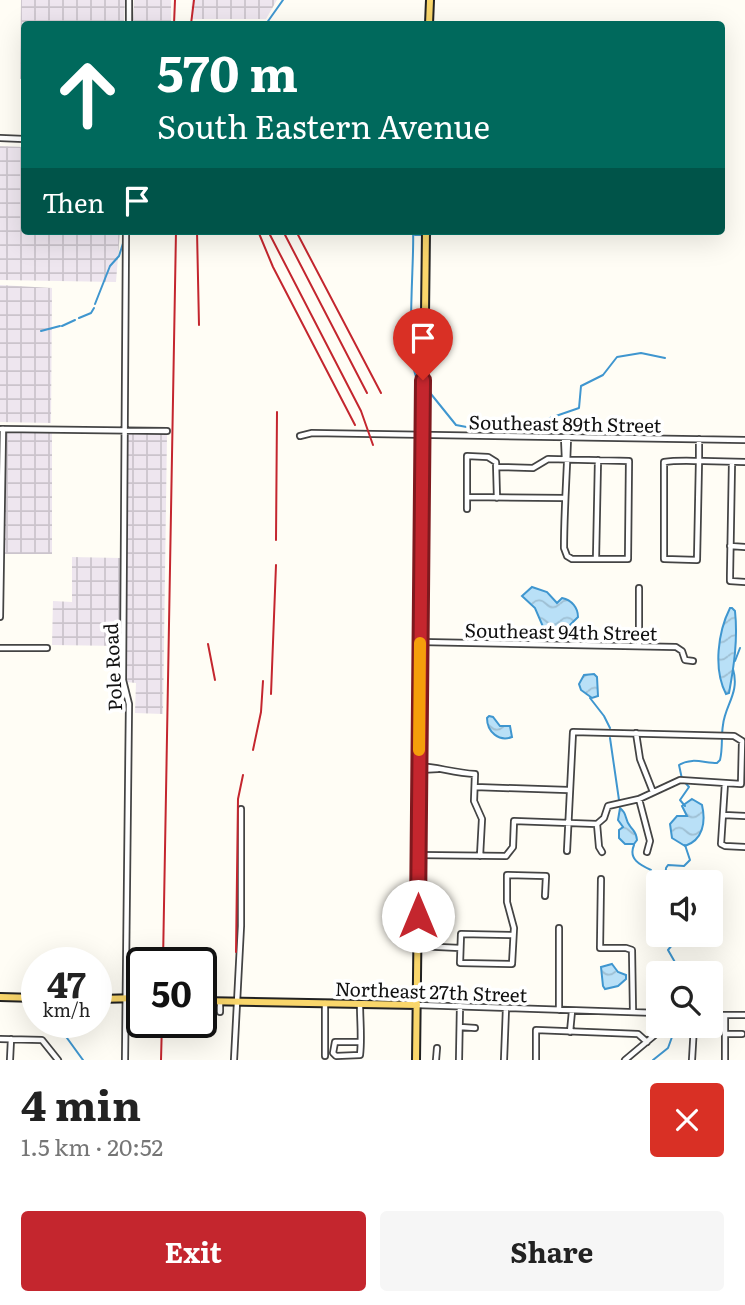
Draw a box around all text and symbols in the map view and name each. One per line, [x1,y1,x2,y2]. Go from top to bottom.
text: 570 m [157,34,298,107]
icon: ahead [42,49,133,140]
text: South Eastern Avenue [157,101,490,149]
text: Then [42,182,104,221]
icon: arrive [118,182,156,220]
pin [393,308,453,380]
icon: arrive [404,319,442,357]
street label: Southeast 89th Street [468,407,662,439]
street label: Southeast 94th Street [464,615,658,647]
street label: Pole Road [96,622,128,712]
map controls [646,870,723,1038]
button: sound [646,870,723,947]
position arrow [381,879,455,953]
speed limit sign: 50 [126,947,217,1038]
text: 47 [47,957,86,1009]
button: search [646,961,723,1038]
street label: Northeast 27th Street [334,974,528,1008]
text: km/h [43,996,90,1023]
text: 4 min [21,1072,141,1134]
button: close [650,1083,724,1157]
text: 1.5 km · 20:52 [21,1129,163,1163]
button: Exit [21,1211,366,1291]
button: Share [380,1211,724,1291]

